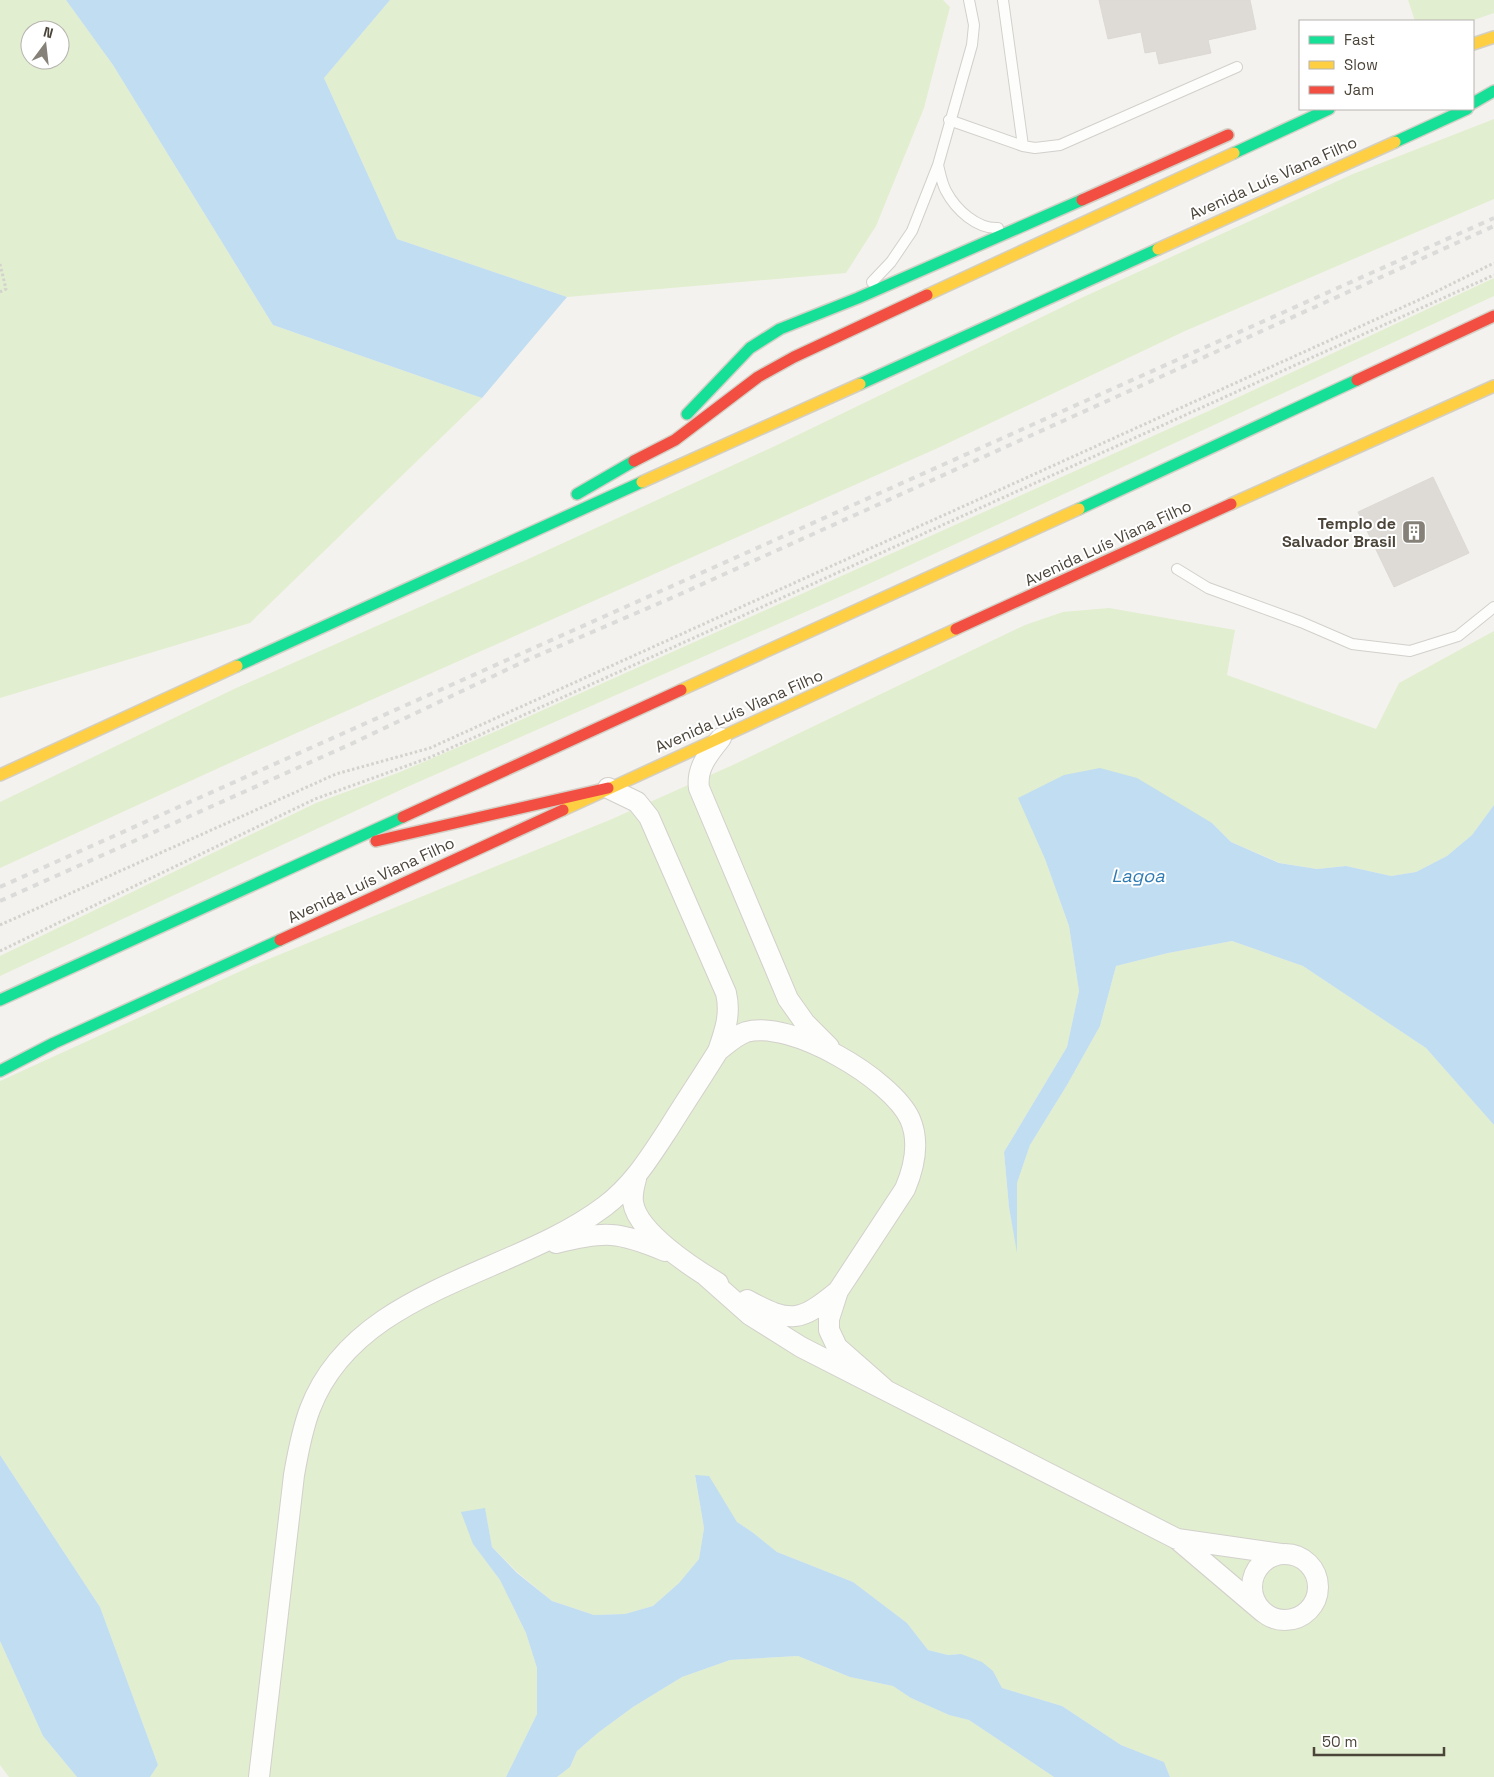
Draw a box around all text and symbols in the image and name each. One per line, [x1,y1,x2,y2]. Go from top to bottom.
north arrow [20,20,70,70]
legend [1299,20,1474,110]
text: N [41,23,55,42]
text: Fast [1344,30,1375,49]
text: Slow [1344,55,1378,74]
text: Jam [1344,80,1374,99]
street label: Avenida Luís Viana Filho [1186,131,1360,225]
street label: Avenida Luís Viana Filho [1021,495,1195,591]
place label: Templo de Salvador Brasil [1282,513,1396,552]
building icon: Templo de Salvador Brasil [1401,519,1427,545]
street label: Avenida Luís Viana Filho [652,664,826,758]
street label: Avenida Luís Viana Filho [284,832,458,928]
water label: Lagoa [1112,864,1165,887]
scale bar [1314,1724,1444,1756]
text: 50 m [1322,1732,1357,1751]

